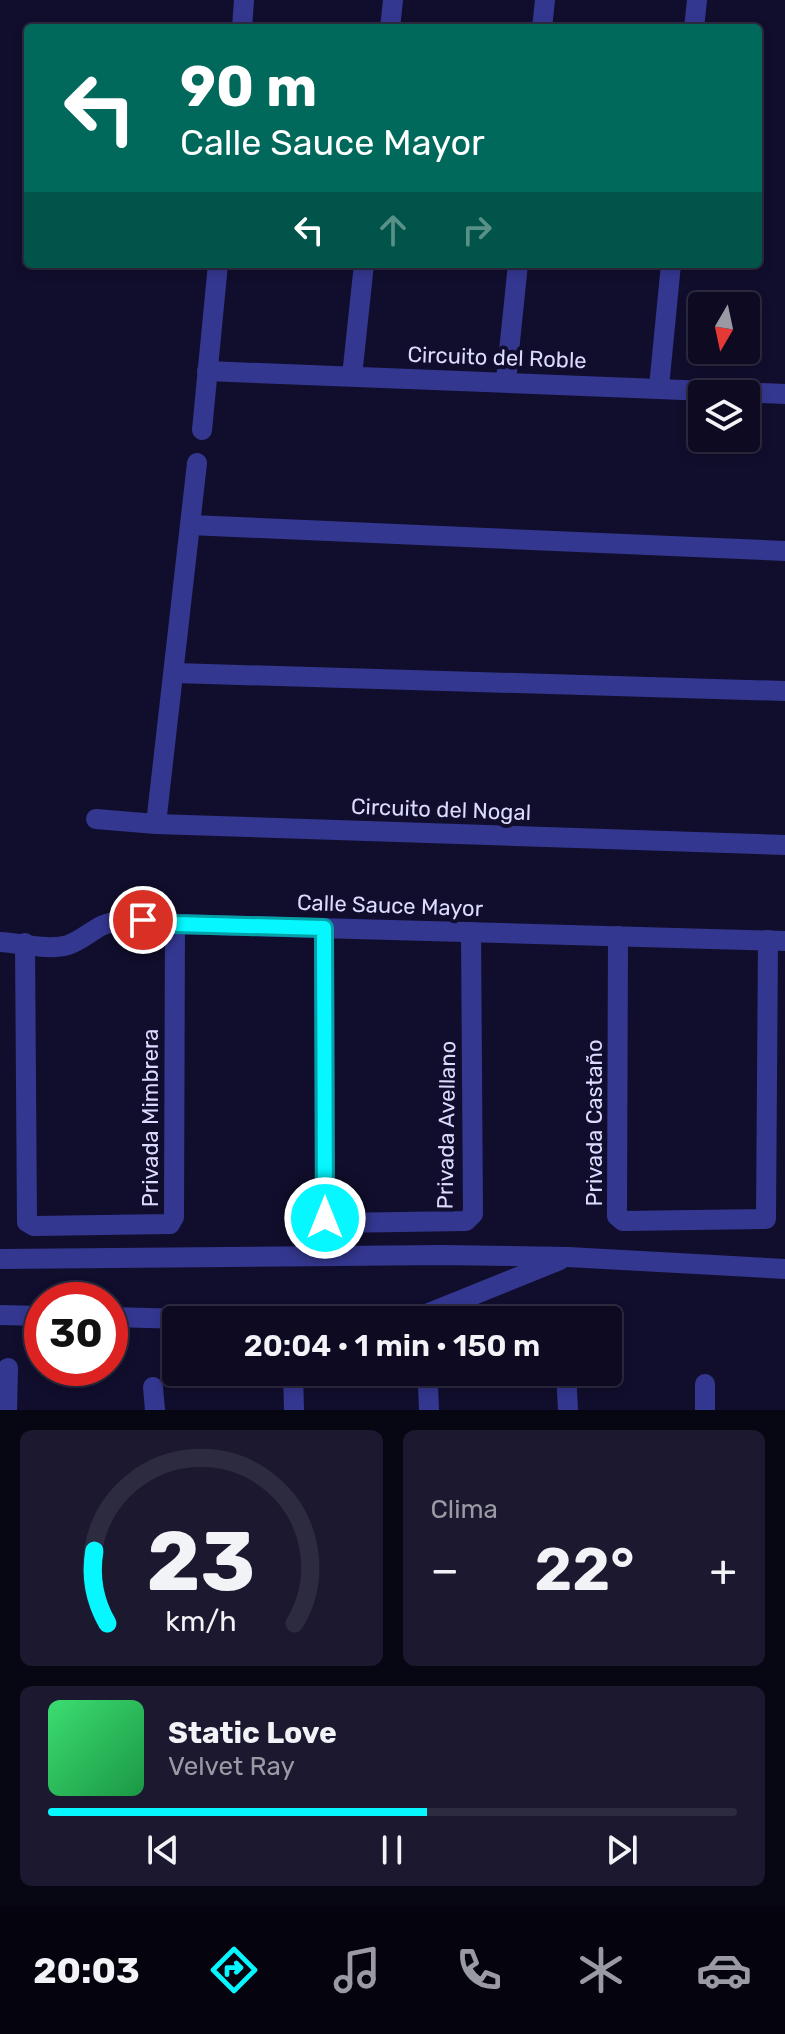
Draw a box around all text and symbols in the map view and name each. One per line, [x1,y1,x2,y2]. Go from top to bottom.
text: 90 m [180,54,317,120]
icon: left [48,56,152,160]
text: Calle Sauce Mayor [180,121,485,164]
icon: left [287,208,331,252]
icon: ahead [371,208,415,252]
icon: right [455,208,499,252]
north arrow [688,292,760,364]
map controls [688,292,760,452]
street label: Circuito del Roble [407,341,587,374]
button: layers [688,380,760,452]
street label: Circuito del Nogal [350,793,531,826]
pin [109,886,177,954]
street label: Calle Sauce Mayor [296,889,484,922]
icon: arrive [121,898,165,942]
street label: Privada Mimbrera [137,1029,164,1207]
street label: Privada Castaño [581,1039,608,1207]
street label: Privada Avellano [432,1040,461,1210]
position arrow [283,1176,367,1260]
speed limit sign: 30 [24,1282,128,1386]
text: 20:04 · 1 min · 150 m [244,1328,540,1364]
text: Clima [431,1494,498,1525]
text: 23 [147,1512,256,1611]
text: 22° [534,1534,635,1605]
text: − [431,1544,459,1596]
text: + [710,1544,737,1596]
text: km/h [166,1604,237,1638]
text: Static Love [168,1715,337,1751]
text: Velvet Ray [168,1751,295,1782]
icon: previous [141,1828,185,1872]
icon: pause [370,1828,414,1872]
icon: next [600,1828,644,1872]
icon: directions [206,1942,262,1998]
icon: music [329,1942,385,1998]
icon: phone [451,1942,507,1998]
icon: climate [573,1942,629,1998]
icon: car [696,1942,752,1998]
text: 20:03 [33,1949,140,1992]

